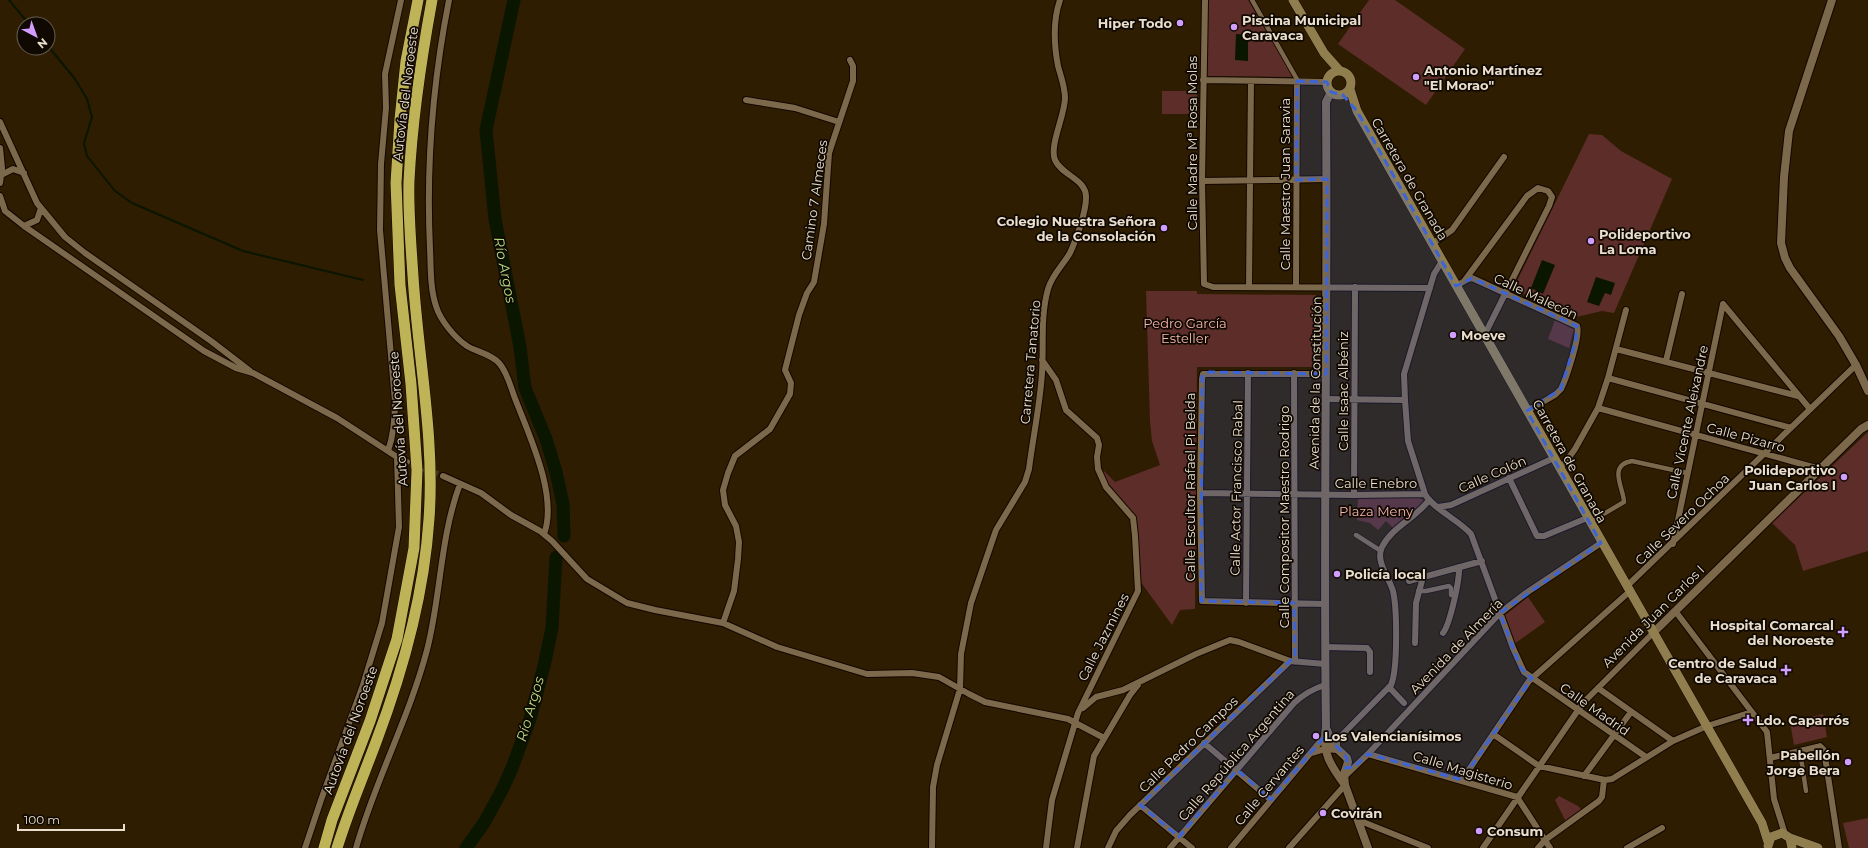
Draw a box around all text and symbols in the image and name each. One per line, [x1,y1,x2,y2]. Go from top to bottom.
place label: Piscina Municipal Caravaca [1242,12,1361,43]
place label: Hiper Todo [1098,15,1172,31]
north arrow [16,16,56,56]
marker: Hiper Todo [1175,18,1185,28]
marker: Piscina Municipal Caravaca [1229,22,1239,32]
street label: Autovía del Noroeste [389,26,421,162]
text: N [35,35,51,52]
street label: Calle Madre Mª Rosa Molas [1184,56,1200,230]
place label: Antonio Martínez "El Morao" [1423,62,1542,93]
marker: Antonio Martínez "El Morao" [1411,72,1421,82]
street label: Calle Maestro Juan Saravia [1277,98,1293,270]
street label: Carretera de Granada [1368,115,1452,243]
street label: Camino 7 Almeces [798,139,830,261]
place label: Colegio Nuestra Señora de la Consolación [997,213,1156,244]
marker: Colegio Nuestra Señora de la Consolación [1159,223,1169,233]
place label: Polideportivo La Loma [1599,226,1691,257]
water label: Río Argos [490,235,520,305]
marker: Polideportivo La Loma [1586,236,1596,246]
street label: Calle Malecón [1492,270,1580,322]
street label: Avenida de la Constitución [1305,296,1325,470]
street label: Carretera Tanatorio [1017,299,1043,425]
park label: Pedro García Esteller [1143,315,1227,346]
place label: Moeve [1461,327,1506,343]
marker: Moeve [1448,330,1458,340]
street label: Calle Isaac Albéniz [1335,331,1351,451]
street label: Calle Vicente Aleixandre [1663,344,1711,500]
street label: Autovía del Noroeste [385,351,411,487]
street label: Calle Escultor Rafael Pi Belda [1182,393,1198,581]
street label: Carretera de Granada [1529,396,1611,526]
street label: Calle Actor Francisco Rabal [1226,400,1246,576]
street label: Calle Compositor Maestro Rodrigo [1276,406,1292,628]
street label: Calle Pizarro [1705,419,1787,455]
street label: Calle Colón [1456,452,1528,496]
place label: Polideportivo Juan Carlos I [1744,462,1836,493]
street label: Calle Severo Ochoa [1632,470,1732,568]
marker: Polideportivo Juan Carlos I [1839,472,1849,482]
street label: Calle Enebro [1335,475,1417,491]
park label: Plaza Meny [1339,503,1414,519]
street label: Avenida Juan Carlos I [1598,561,1708,671]
place label: Policía local [1345,566,1426,582]
marker: Policía local [1332,569,1342,579]
street label: Calle Jazmines [1074,591,1132,683]
street label: Avenida de Almería [1406,595,1506,697]
place label: Hospital Comarcal del Noroeste [1710,617,1834,648]
marker: Hospital Comarcal del Noroeste [1837,626,1849,638]
place label: Centro de Salud de Caravaca [1668,655,1777,686]
street label: Autovía del Noroeste [319,664,381,796]
marker: Centro de Salud de Caravaca [1780,664,1792,676]
water label: Río Argos [512,674,548,744]
street label: Calle Madrid [1557,679,1633,739]
street label: Calle República Argentina [1174,686,1298,824]
street label: Calle Pedro Campos [1135,693,1241,795]
place label: Ldo. Caparrós [1756,712,1849,728]
marker: Ldo. Caparrós [1743,715,1753,725]
place label: Los Valencianísimos [1324,728,1462,744]
marker: Los Valencianísimos [1311,731,1321,741]
street label: Calle Cervantes [1231,742,1307,828]
street label: Calle Magisterio [1411,747,1515,793]
place label: Pabellón Jorge Bera [1766,747,1840,778]
marker: Pabellón Jorge Bera [1843,757,1853,767]
place label: Covirán [1331,805,1382,821]
scale bar [18,806,124,832]
marker: Covirán [1318,808,1328,818]
text: 100 m [24,812,60,827]
place label: Consum [1487,823,1543,839]
marker: Consum [1474,826,1484,836]

